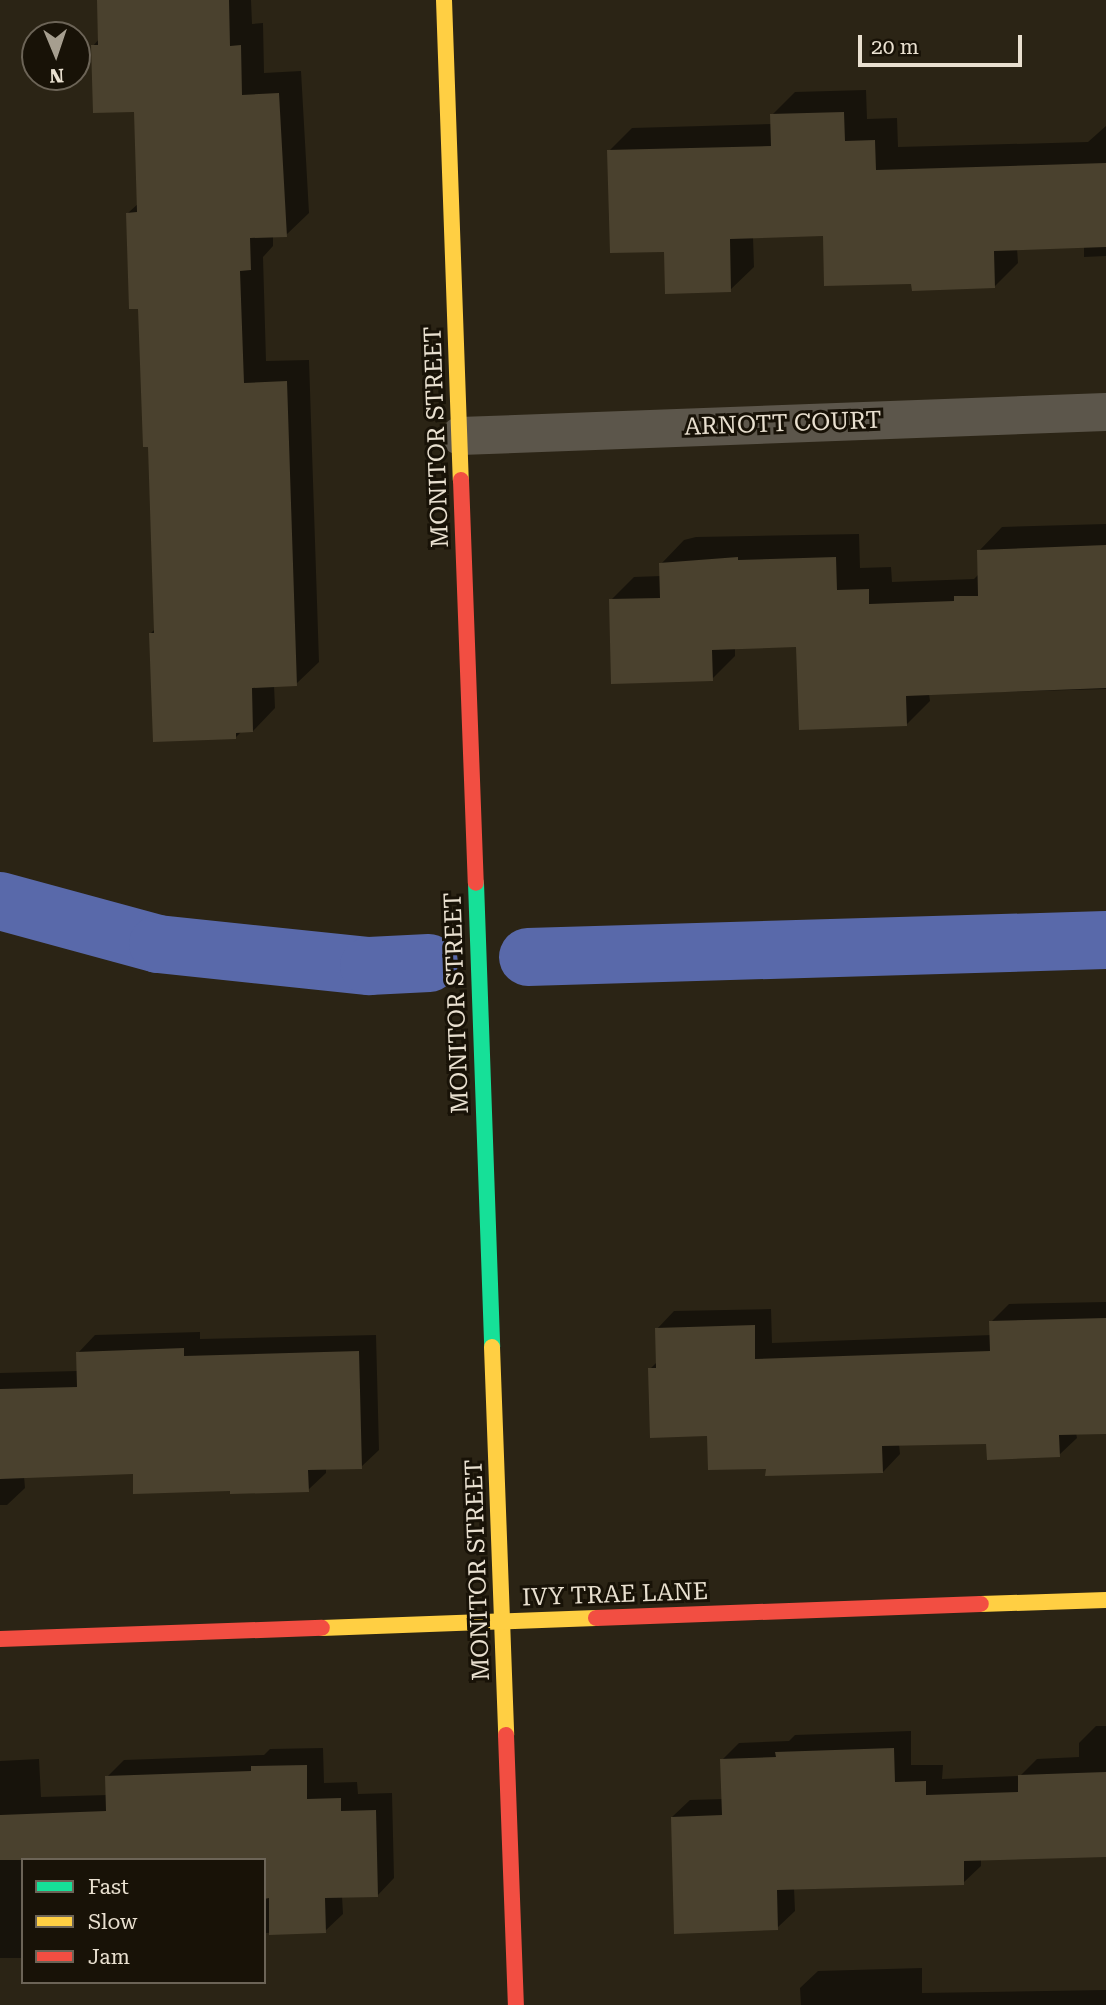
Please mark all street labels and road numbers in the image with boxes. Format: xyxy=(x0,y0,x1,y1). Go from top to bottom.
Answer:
street label: MONITOR STREET xyxy=(419,326,455,548)
street label: ARNOTT COURT xyxy=(684,406,882,442)
street label: MONITOR STREET xyxy=(439,892,475,1114)
street label: MONITOR STREET xyxy=(460,1459,496,1681)
street label: IVY TRAE LANE xyxy=(521,1577,709,1613)

